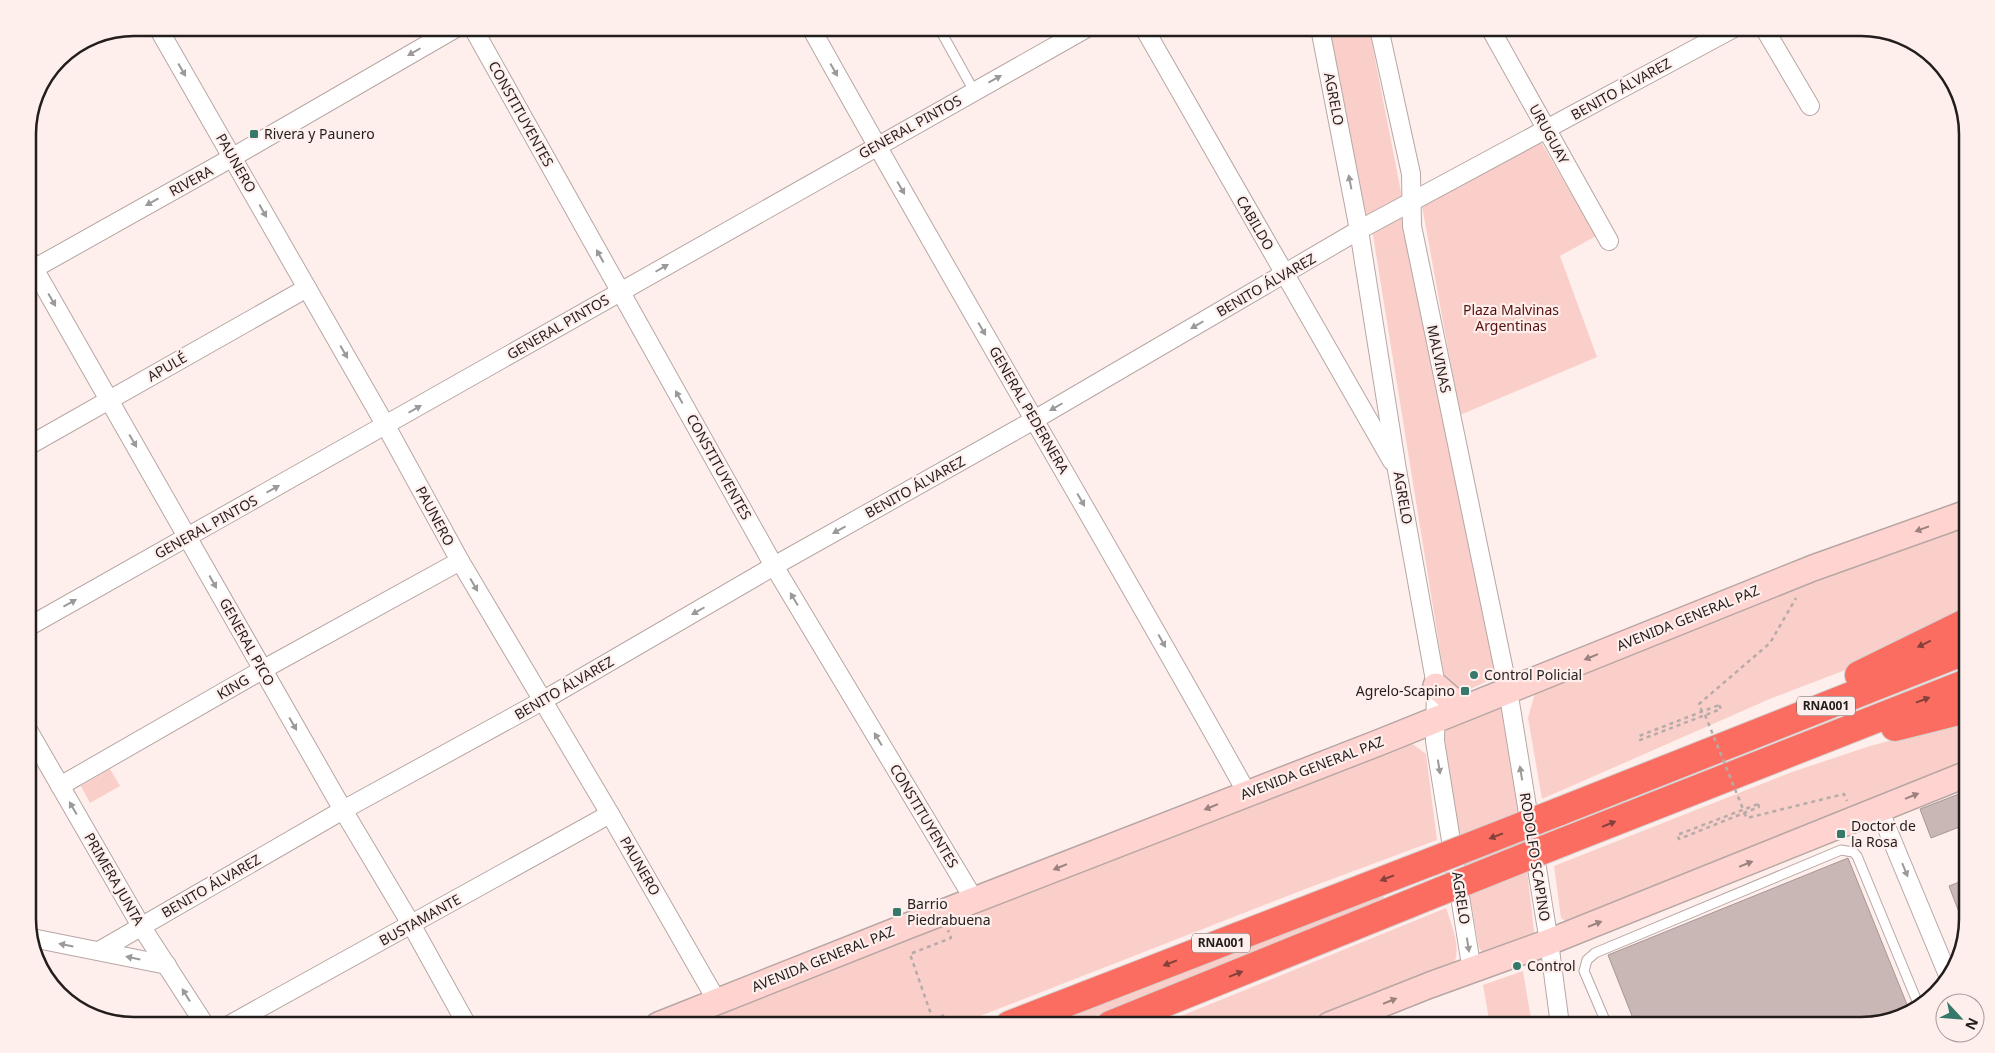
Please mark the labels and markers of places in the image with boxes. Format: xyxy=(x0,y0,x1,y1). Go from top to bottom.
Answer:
place label: Rivera y Paunero xyxy=(264,124,375,143)
marker: Rivera y Paunero xyxy=(248,128,260,140)
place label: Control Policial xyxy=(1484,665,1582,684)
marker: Control Policial xyxy=(1468,669,1480,681)
place label: Agrelo-Scapino xyxy=(1356,681,1455,700)
marker: Agrelo-Scapino xyxy=(1459,685,1471,697)
place label: Doctor de la Rosa xyxy=(1851,816,1916,851)
marker: Doctor de la Rosa xyxy=(1835,828,1847,840)
place label: Barrio Piedrabuena xyxy=(907,894,991,929)
marker: Barrio Piedrabuena xyxy=(891,906,903,918)
place label: Control xyxy=(1527,956,1576,975)
marker: Control xyxy=(1511,960,1523,972)

